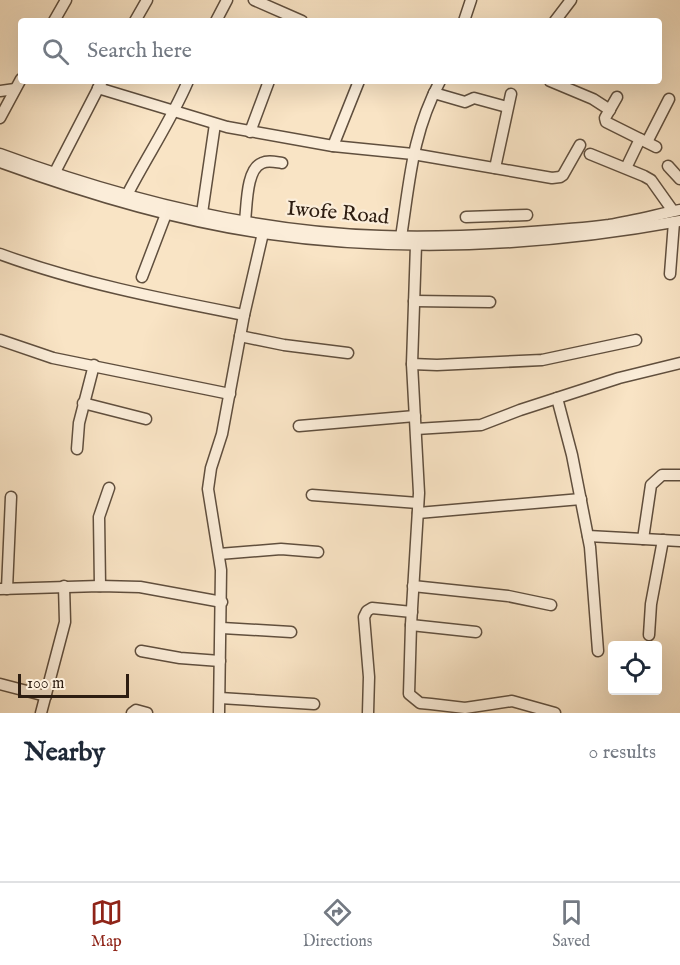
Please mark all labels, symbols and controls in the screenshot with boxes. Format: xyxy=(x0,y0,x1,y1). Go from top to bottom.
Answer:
search box xyxy=(18,18,662,84)
icon: search xyxy=(39,35,72,68)
text: Search here xyxy=(87,37,192,65)
street label: Iwofe Road xyxy=(286,196,391,231)
map controls xyxy=(608,641,662,695)
button: locate xyxy=(608,641,662,695)
scale bar xyxy=(18,671,129,698)
text: 100 m xyxy=(27,674,64,694)
text: Nearby xyxy=(24,736,105,769)
text: 0 results xyxy=(589,740,656,765)
tab: Map xyxy=(90,896,123,952)
tab: Directions xyxy=(303,896,372,952)
tab: Saved xyxy=(552,896,590,952)

